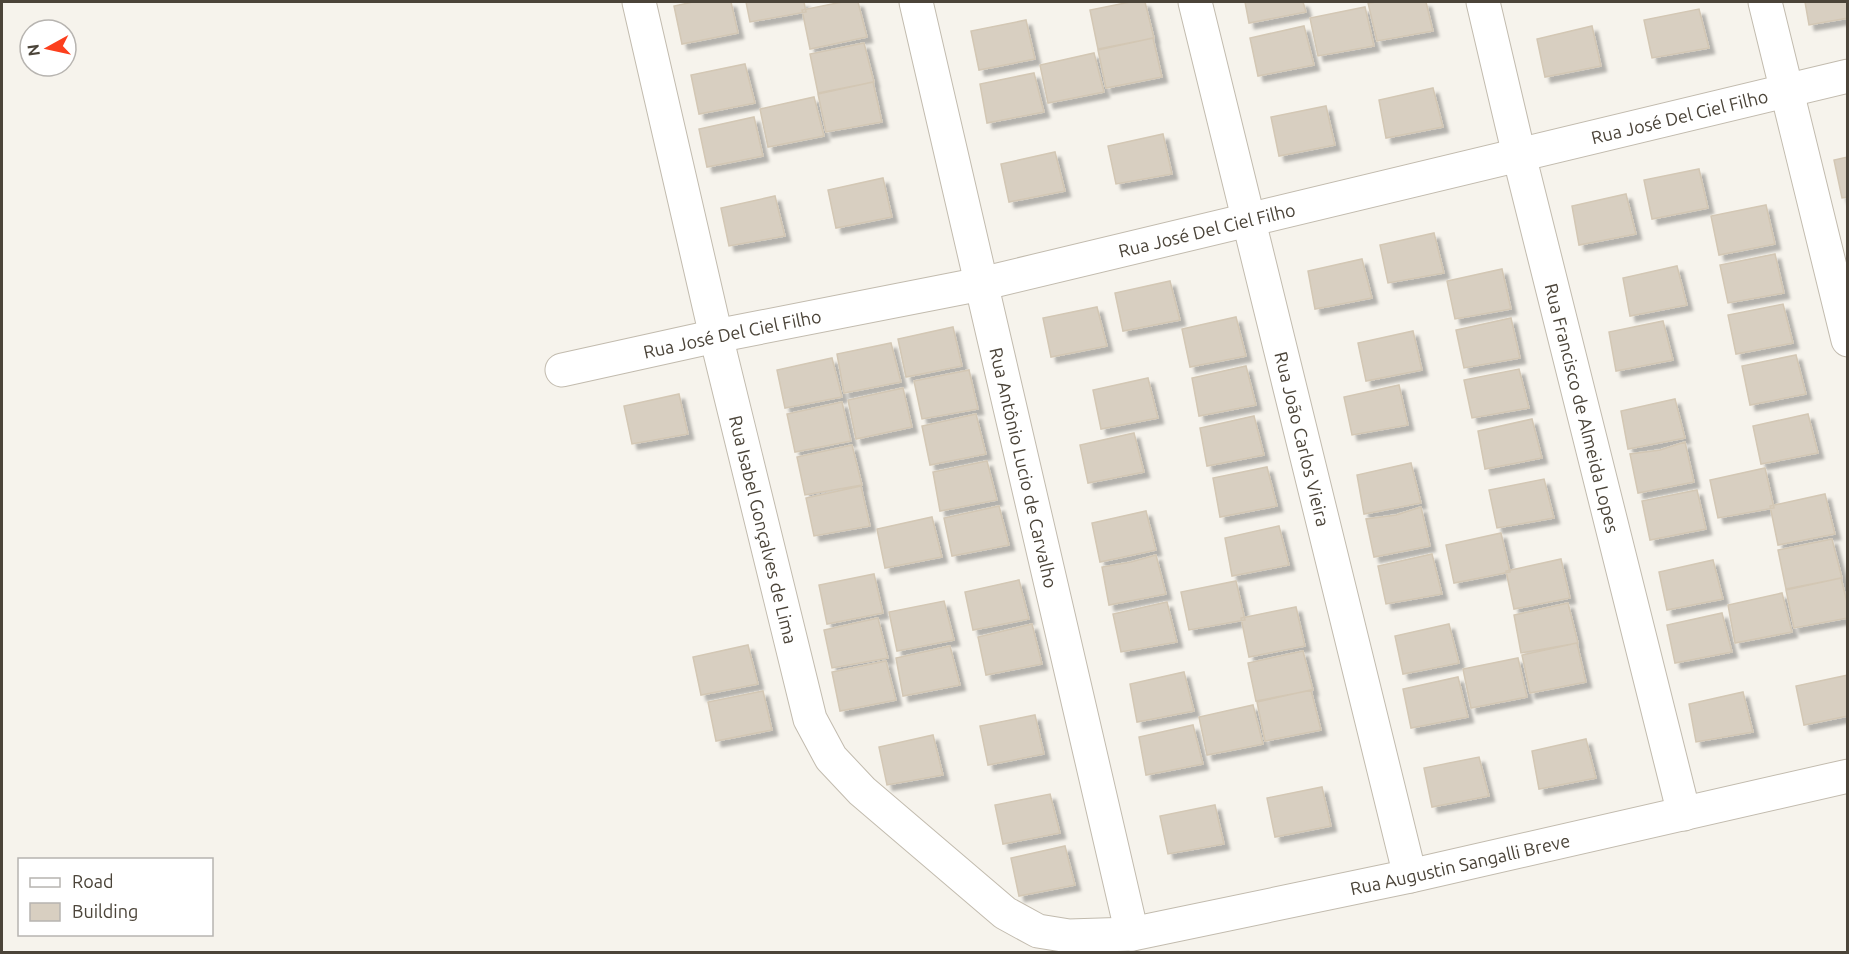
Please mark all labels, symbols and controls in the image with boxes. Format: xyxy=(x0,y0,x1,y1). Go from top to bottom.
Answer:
north arrow xyxy=(18,18,78,78)
text: N xyxy=(23,43,43,57)
street label: Rua José Del Ciel Filho xyxy=(1589,86,1770,147)
street label: Rua José Del Ciel Filho xyxy=(1116,199,1297,261)
street label: Rua Francisco de Almeida Lopes xyxy=(1541,281,1623,535)
street label: Rua José Del Ciel Filho xyxy=(641,306,823,362)
street label: Rua Antônio Lucio de Carvalho xyxy=(986,345,1061,590)
street label: Rua João Carlos Vieira xyxy=(1271,350,1334,528)
street label: Rua Isabel Gonçalves de Lima xyxy=(726,413,801,646)
street label: Rua Augustin Sangalli Breve xyxy=(1348,830,1572,898)
legend xyxy=(18,858,213,936)
text: Road xyxy=(72,871,114,891)
text: Building xyxy=(72,901,138,921)

